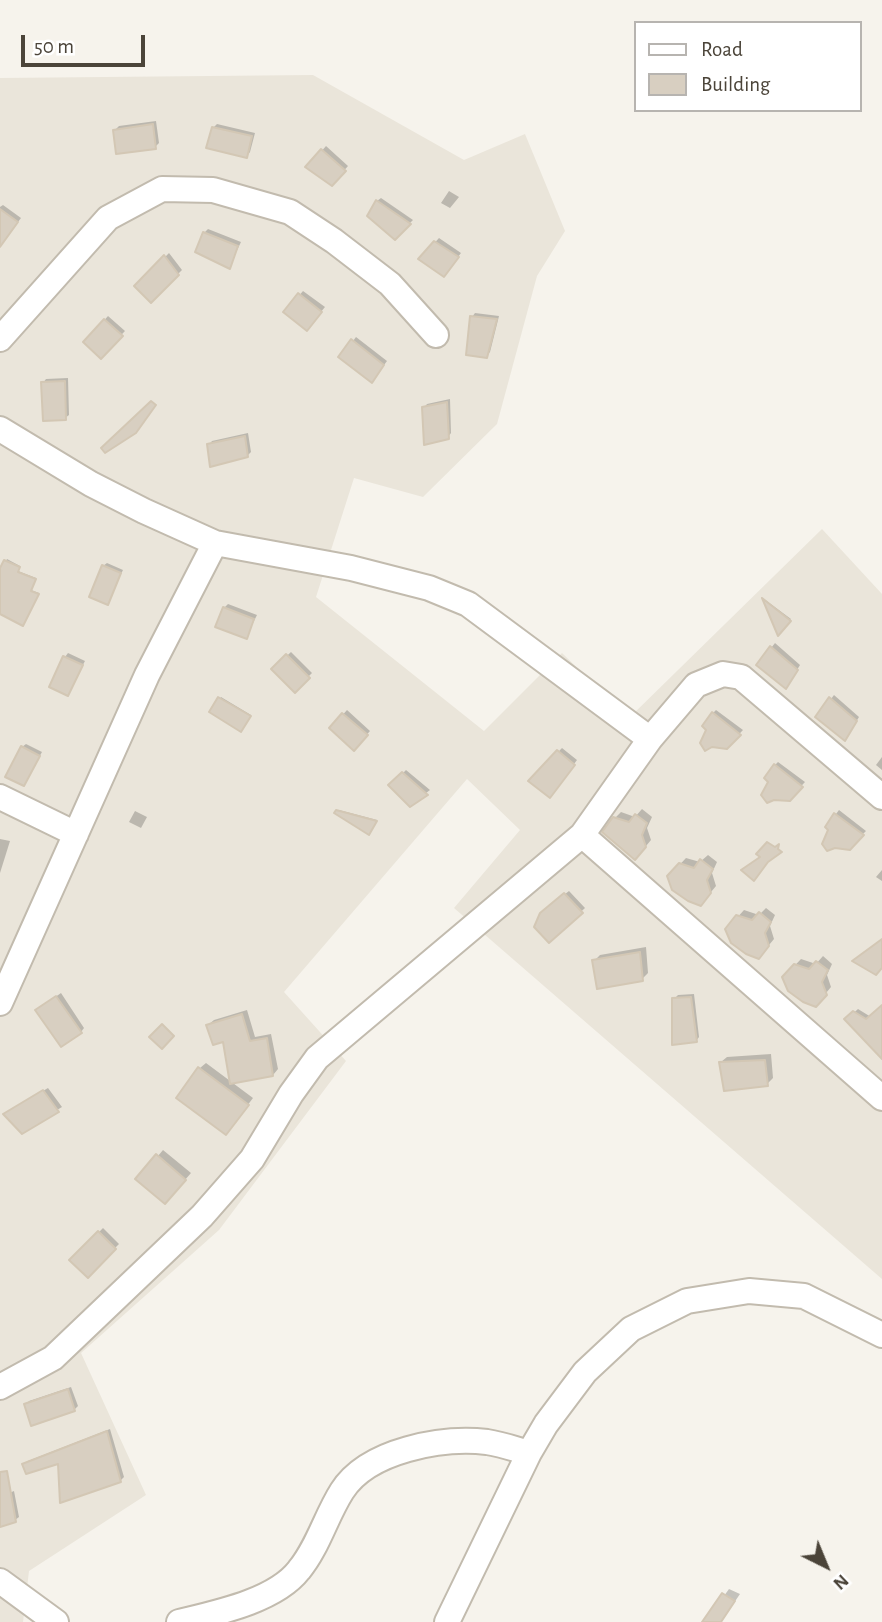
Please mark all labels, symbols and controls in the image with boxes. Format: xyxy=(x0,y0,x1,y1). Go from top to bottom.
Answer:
scale bar xyxy=(24,21,149,65)
legend xyxy=(634,21,861,112)
text: 50 m xyxy=(34,36,74,57)
text: Road xyxy=(701,39,743,60)
text: Building xyxy=(701,74,770,95)
north arrow xyxy=(791,1531,861,1601)
text: N xyxy=(829,1570,852,1593)

